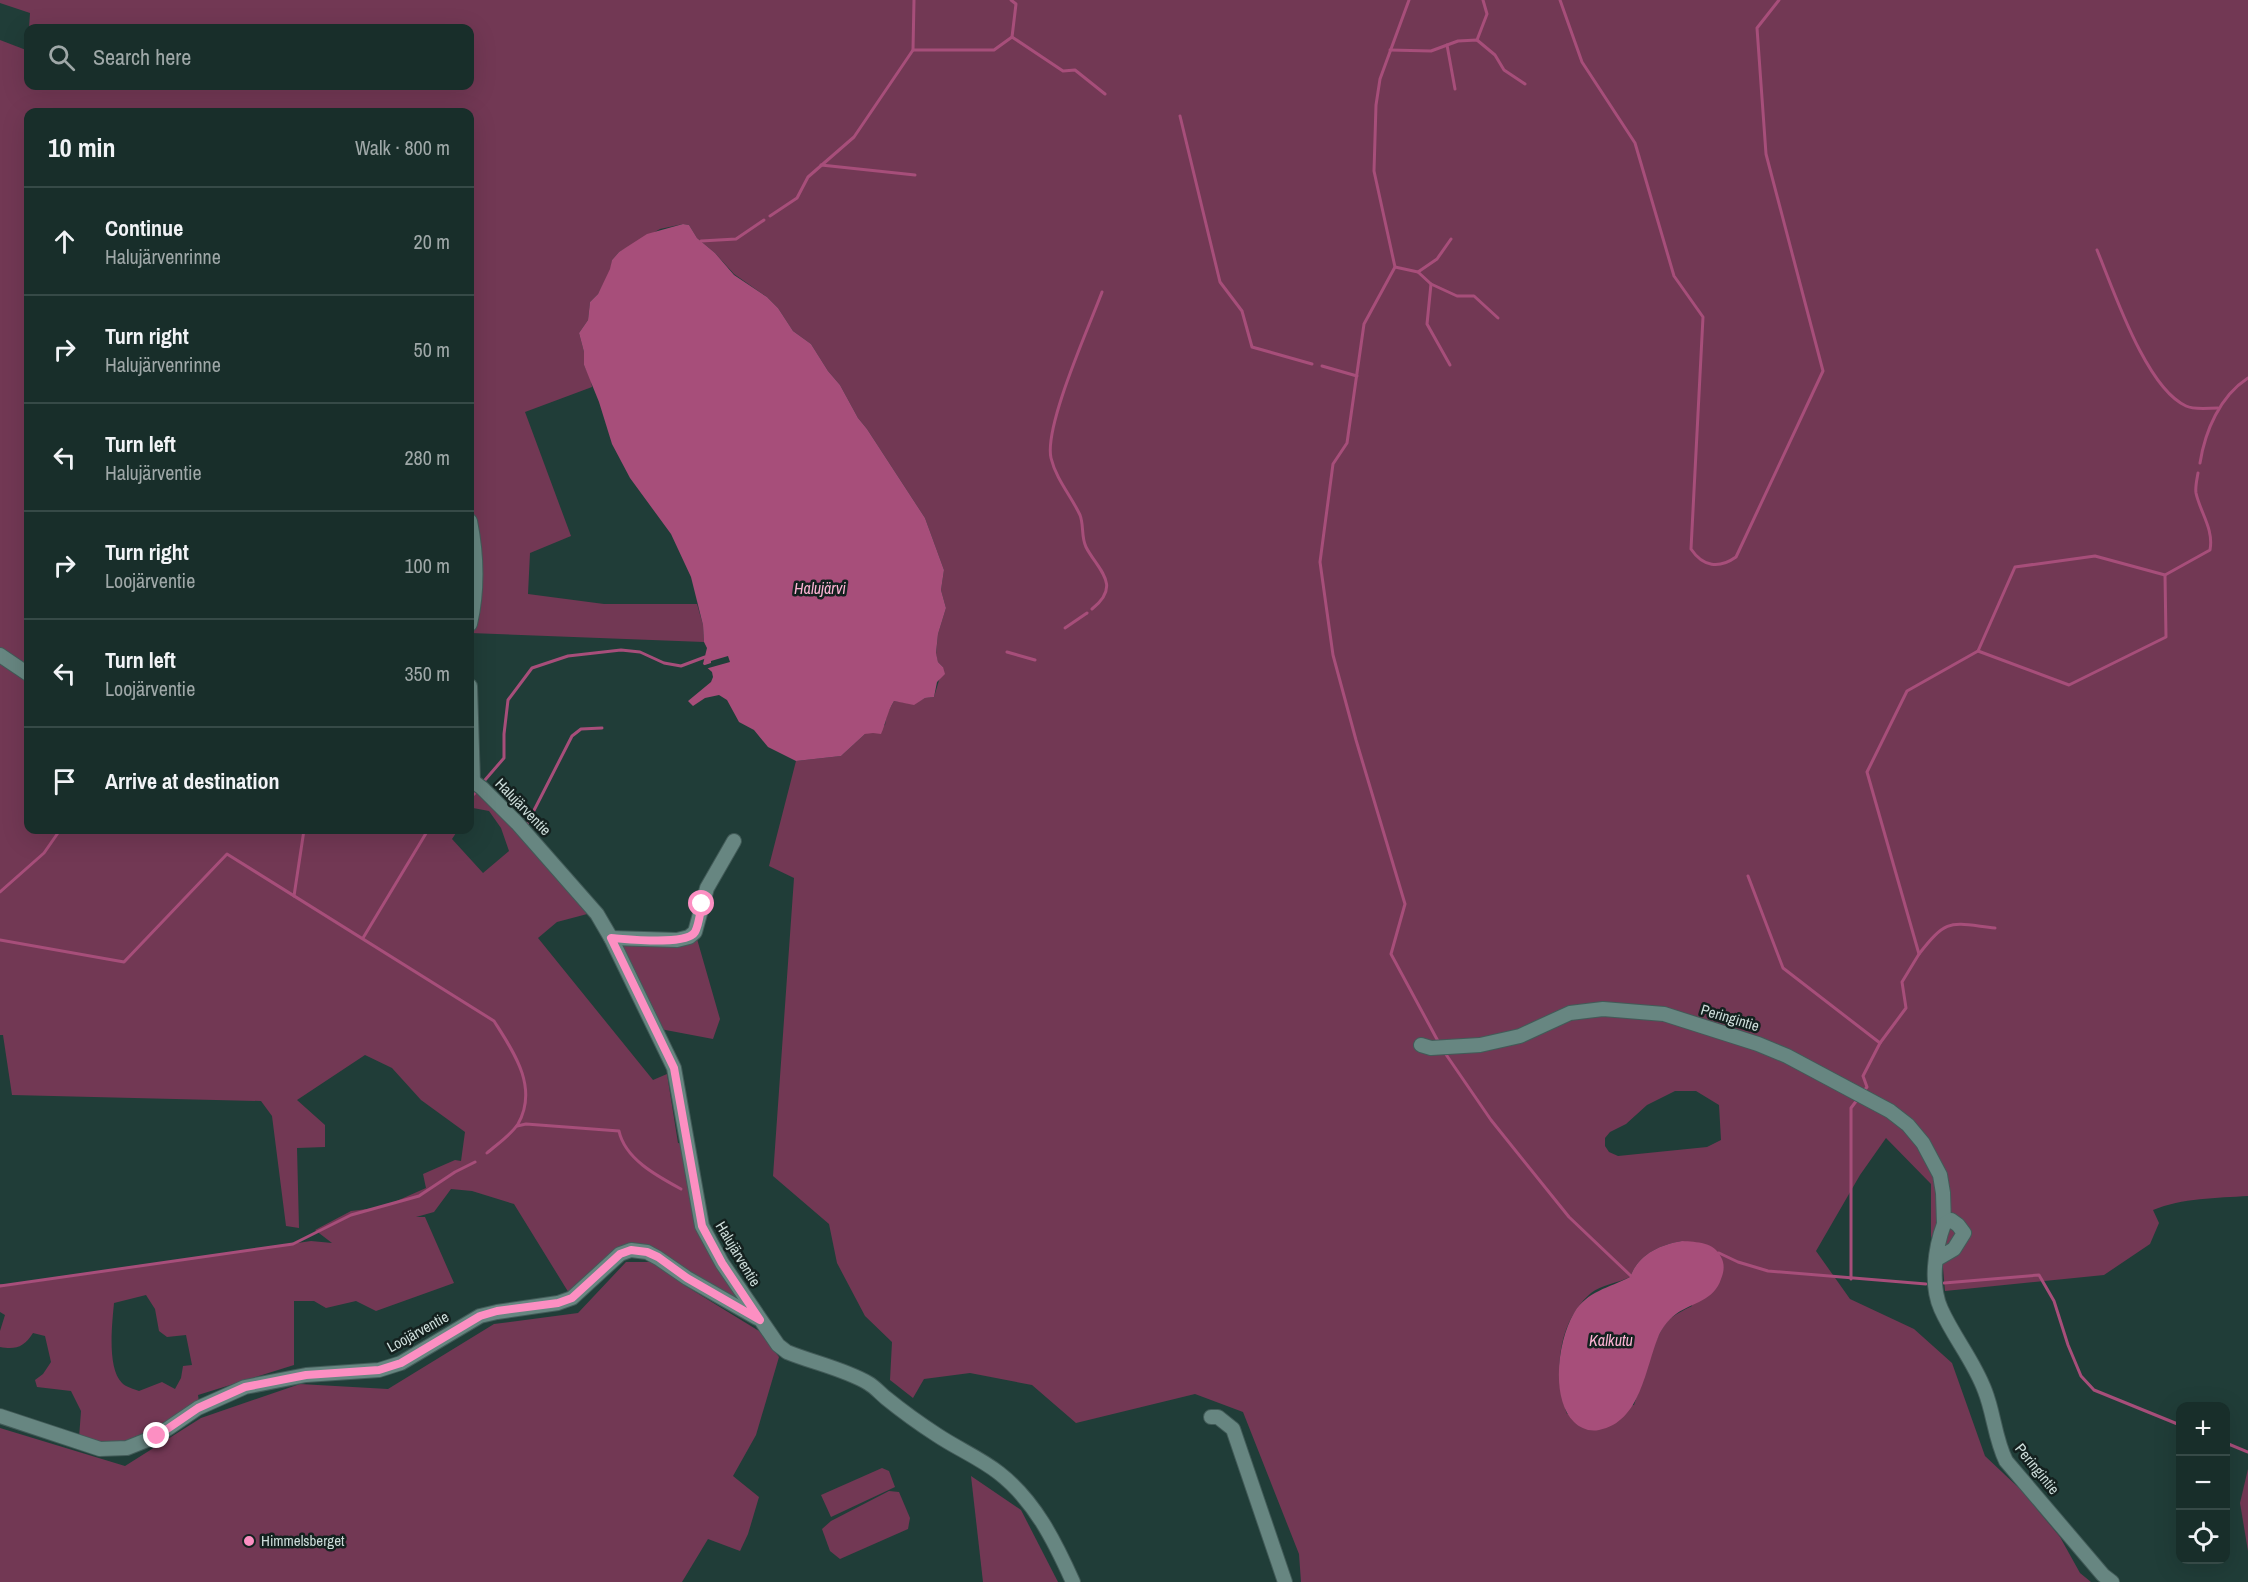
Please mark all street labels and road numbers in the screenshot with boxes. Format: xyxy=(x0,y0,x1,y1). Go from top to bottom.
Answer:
street label: Halujärventie xyxy=(491,773,556,840)
street label: Peringintie xyxy=(1698,999,1762,1036)
street label: Halujärventie xyxy=(711,1217,766,1290)
street label: Loojärventie xyxy=(383,1306,453,1357)
street label: Peringintie xyxy=(2010,1439,2065,1499)

